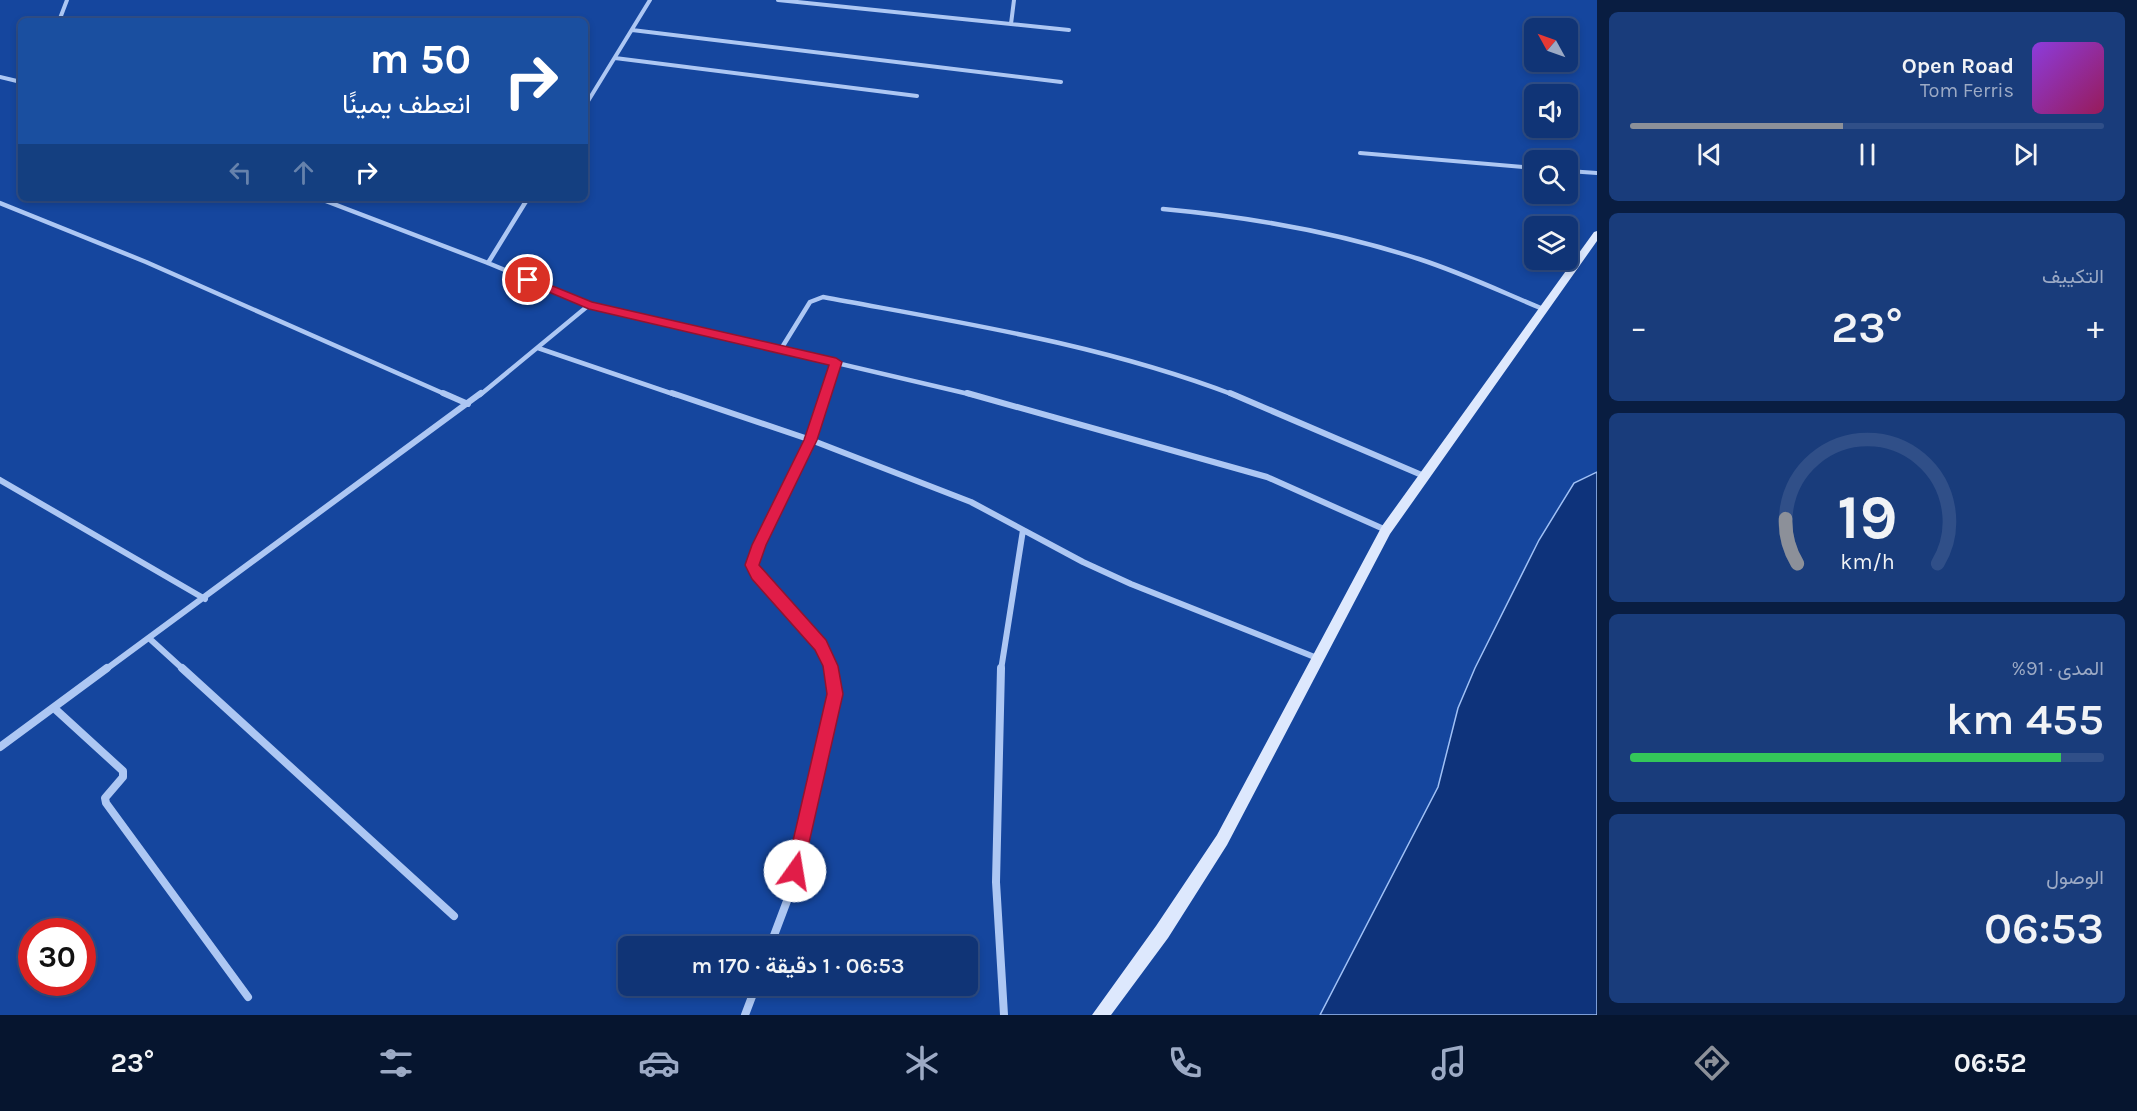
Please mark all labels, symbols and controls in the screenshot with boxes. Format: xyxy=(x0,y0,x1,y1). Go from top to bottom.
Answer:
north arrow xyxy=(1524,18,1578,72)
map controls xyxy=(1524,18,1578,270)
text: 50 m xyxy=(369,34,471,84)
icon: right xyxy=(492,42,570,120)
text: Open Road xyxy=(1902,53,2014,79)
text: Tom Ferris xyxy=(1920,79,2014,102)
button: sound xyxy=(1524,84,1578,138)
text: انعطف يمينًا xyxy=(342,88,471,120)
icon: previous xyxy=(1693,138,1726,171)
icon: pause xyxy=(1851,138,1884,171)
icon: next xyxy=(2009,138,2042,171)
button: search xyxy=(1524,150,1578,204)
icon: left xyxy=(224,156,257,189)
icon: ahead xyxy=(287,156,320,189)
icon: right xyxy=(350,156,383,189)
button: layers xyxy=(1524,216,1578,270)
pin xyxy=(502,254,553,305)
icon: arrive xyxy=(511,263,544,296)
text: التكييف xyxy=(2042,265,2104,288)
text: 23° xyxy=(1831,301,1903,353)
text: − xyxy=(1630,308,1647,346)
text: + xyxy=(2087,308,2104,346)
text: 19 xyxy=(1837,482,1897,555)
text: km/h xyxy=(1840,550,1894,575)
text: المدى · 91% xyxy=(2012,657,2104,680)
text: 455 km xyxy=(1946,693,2104,745)
position arrow xyxy=(763,839,827,903)
text: الوصول xyxy=(2046,866,2104,889)
text: 06:53 xyxy=(1984,902,2104,954)
speed limit sign: 30 xyxy=(18,918,96,996)
text: 06:53 · 1 دقيقة · 170 m xyxy=(692,953,904,979)
icon: filters xyxy=(375,1042,417,1084)
icon: car xyxy=(638,1042,680,1084)
icon: climate xyxy=(901,1042,943,1084)
icon: phone xyxy=(1164,1042,1206,1084)
icon: music xyxy=(1428,1042,1470,1084)
icon: directions xyxy=(1691,1042,1733,1084)
text: 23° xyxy=(111,1047,154,1079)
text: 06:52 xyxy=(1954,1047,2026,1079)

